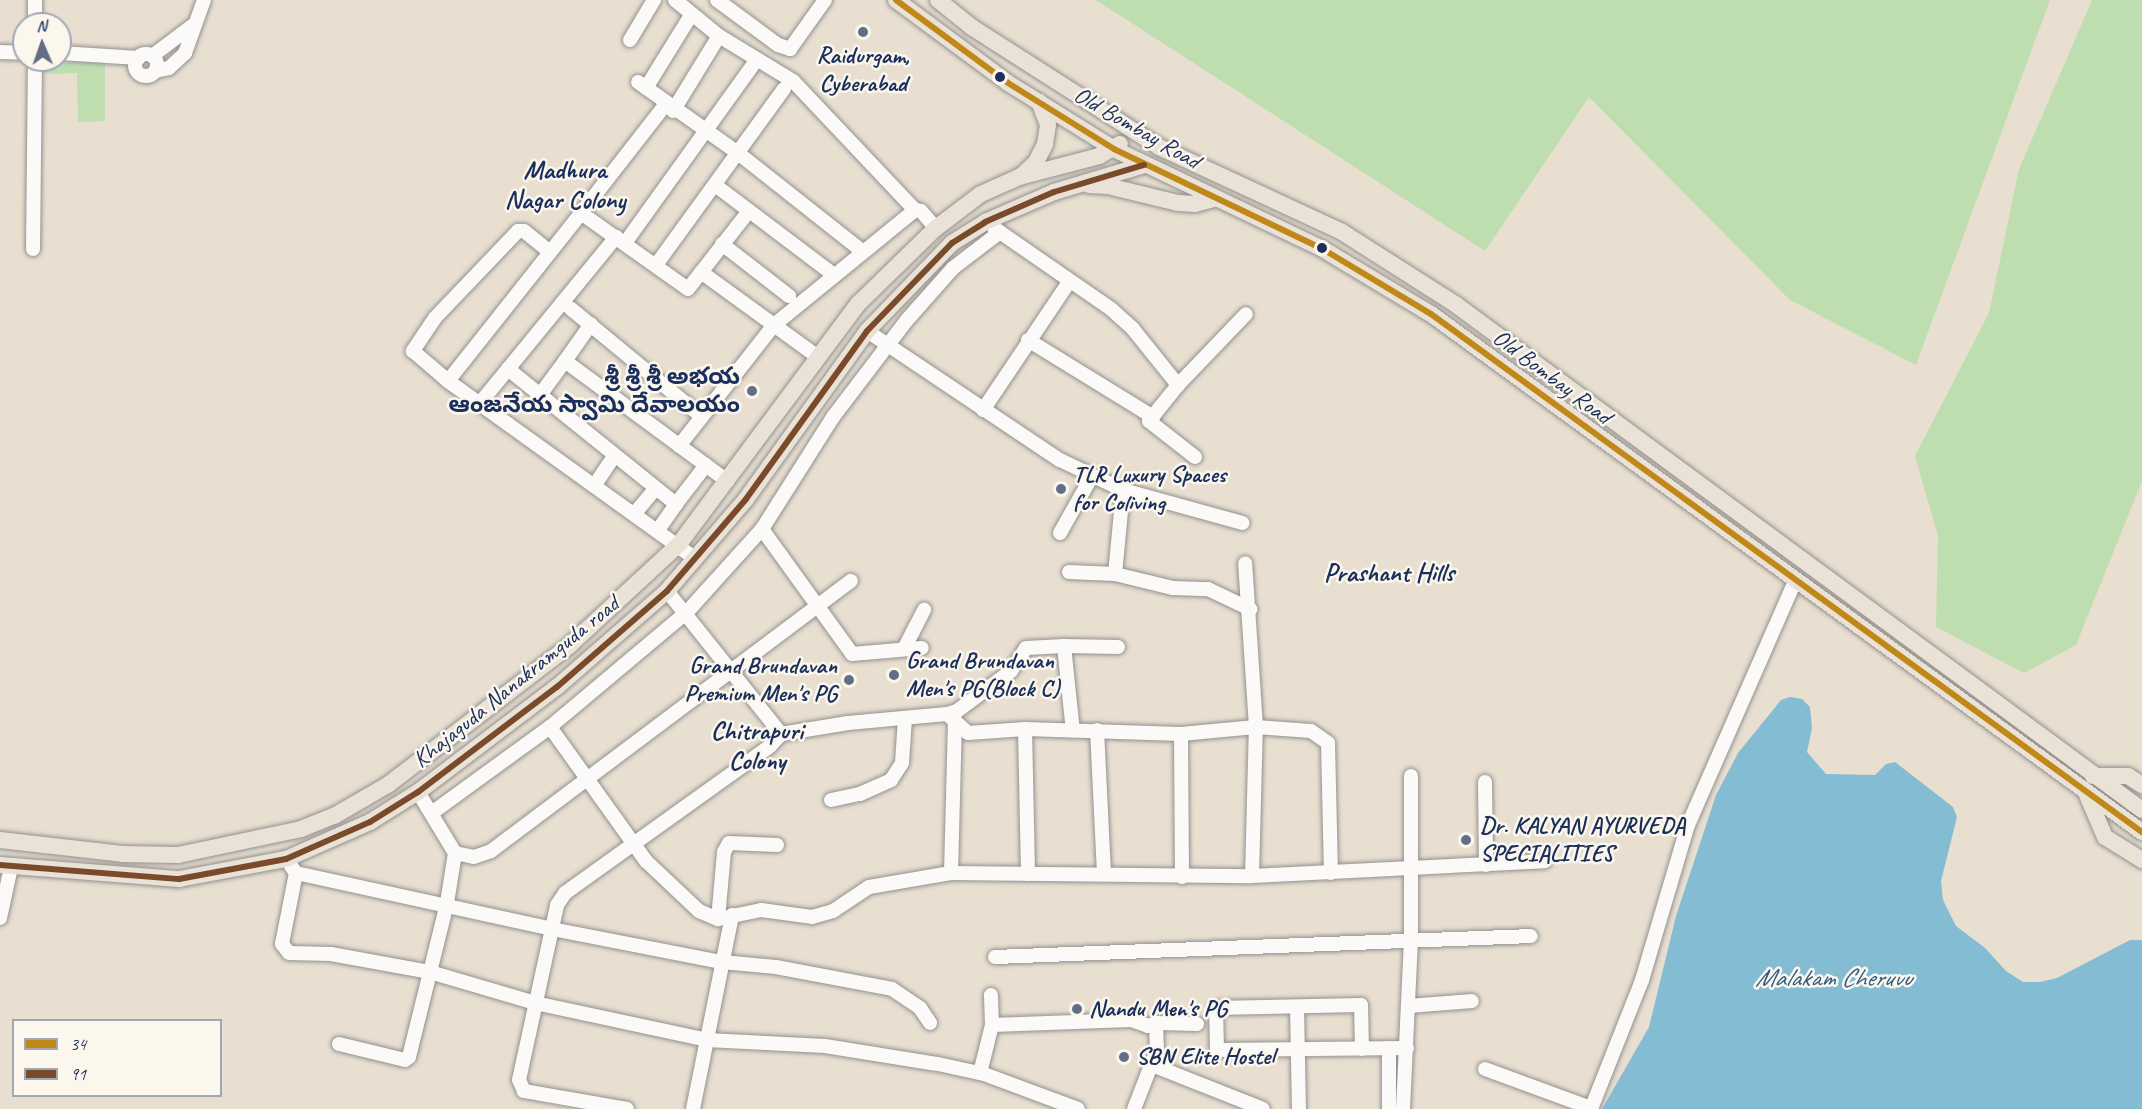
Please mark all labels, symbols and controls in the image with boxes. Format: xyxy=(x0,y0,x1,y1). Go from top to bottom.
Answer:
north arrow xyxy=(12,12,72,72)
text: N xyxy=(36,16,47,36)
marker: Raidurgam, Cyberabad xyxy=(856,25,870,39)
place label: Raidurgam, Cyberabad xyxy=(816,42,910,98)
unlabelled marker xyxy=(994,71,1006,83)
street label: Old Bombay Road xyxy=(1069,80,1205,176)
district label: Madhura Nagar Colony xyxy=(505,154,625,216)
unlabelled marker xyxy=(1316,242,1328,254)
street label: Old Bombay Road xyxy=(1487,323,1617,431)
place label: శ్రీ శ్రీ శ్రీ అభయ ఆంజనేయ స్వామి దేవాలయం xyxy=(449,363,740,419)
marker: శ్రీ శ్రీ శ్రీ అభయ ఆంజనేయ స్వామి దేవాలయం xyxy=(745,384,759,398)
place label: TLR Luxury Spaces for Coliving xyxy=(1073,461,1227,517)
marker: TLR Luxury Spaces for Coliving xyxy=(1054,482,1068,496)
district label: Prashant Hills xyxy=(1324,557,1454,589)
street label: Khajaguda Nanakramguda road xyxy=(408,590,624,774)
place label: Grand Brundavan Men's PG(Block C) xyxy=(906,647,1059,703)
place label: Grand Brundavan Premium Men's PG xyxy=(684,652,837,708)
marker: Grand Brundavan Men's PG(Block C) xyxy=(887,668,901,682)
marker: Grand Brundavan Premium Men's PG xyxy=(842,673,856,687)
district label: Chitrapuri Colony xyxy=(711,715,803,776)
place label: Dr. KALYAN AYURVEDA SPECIALITIES xyxy=(1480,812,1686,868)
marker: Dr. KALYAN AYURVEDA SPECIALITIES xyxy=(1457,831,1475,849)
water label: Malakam Cheruvu xyxy=(1755,962,1911,994)
place label: Nandu Men's PG xyxy=(1089,995,1227,1023)
marker: Nandu Men's PG xyxy=(1070,1002,1084,1016)
legend xyxy=(12,1019,222,1097)
text: 34 xyxy=(70,1033,86,1055)
place label: SBN Elite Hostel xyxy=(1136,1043,1274,1071)
marker: SBN Elite Hostel xyxy=(1117,1050,1131,1064)
text: 91 xyxy=(70,1063,86,1085)

